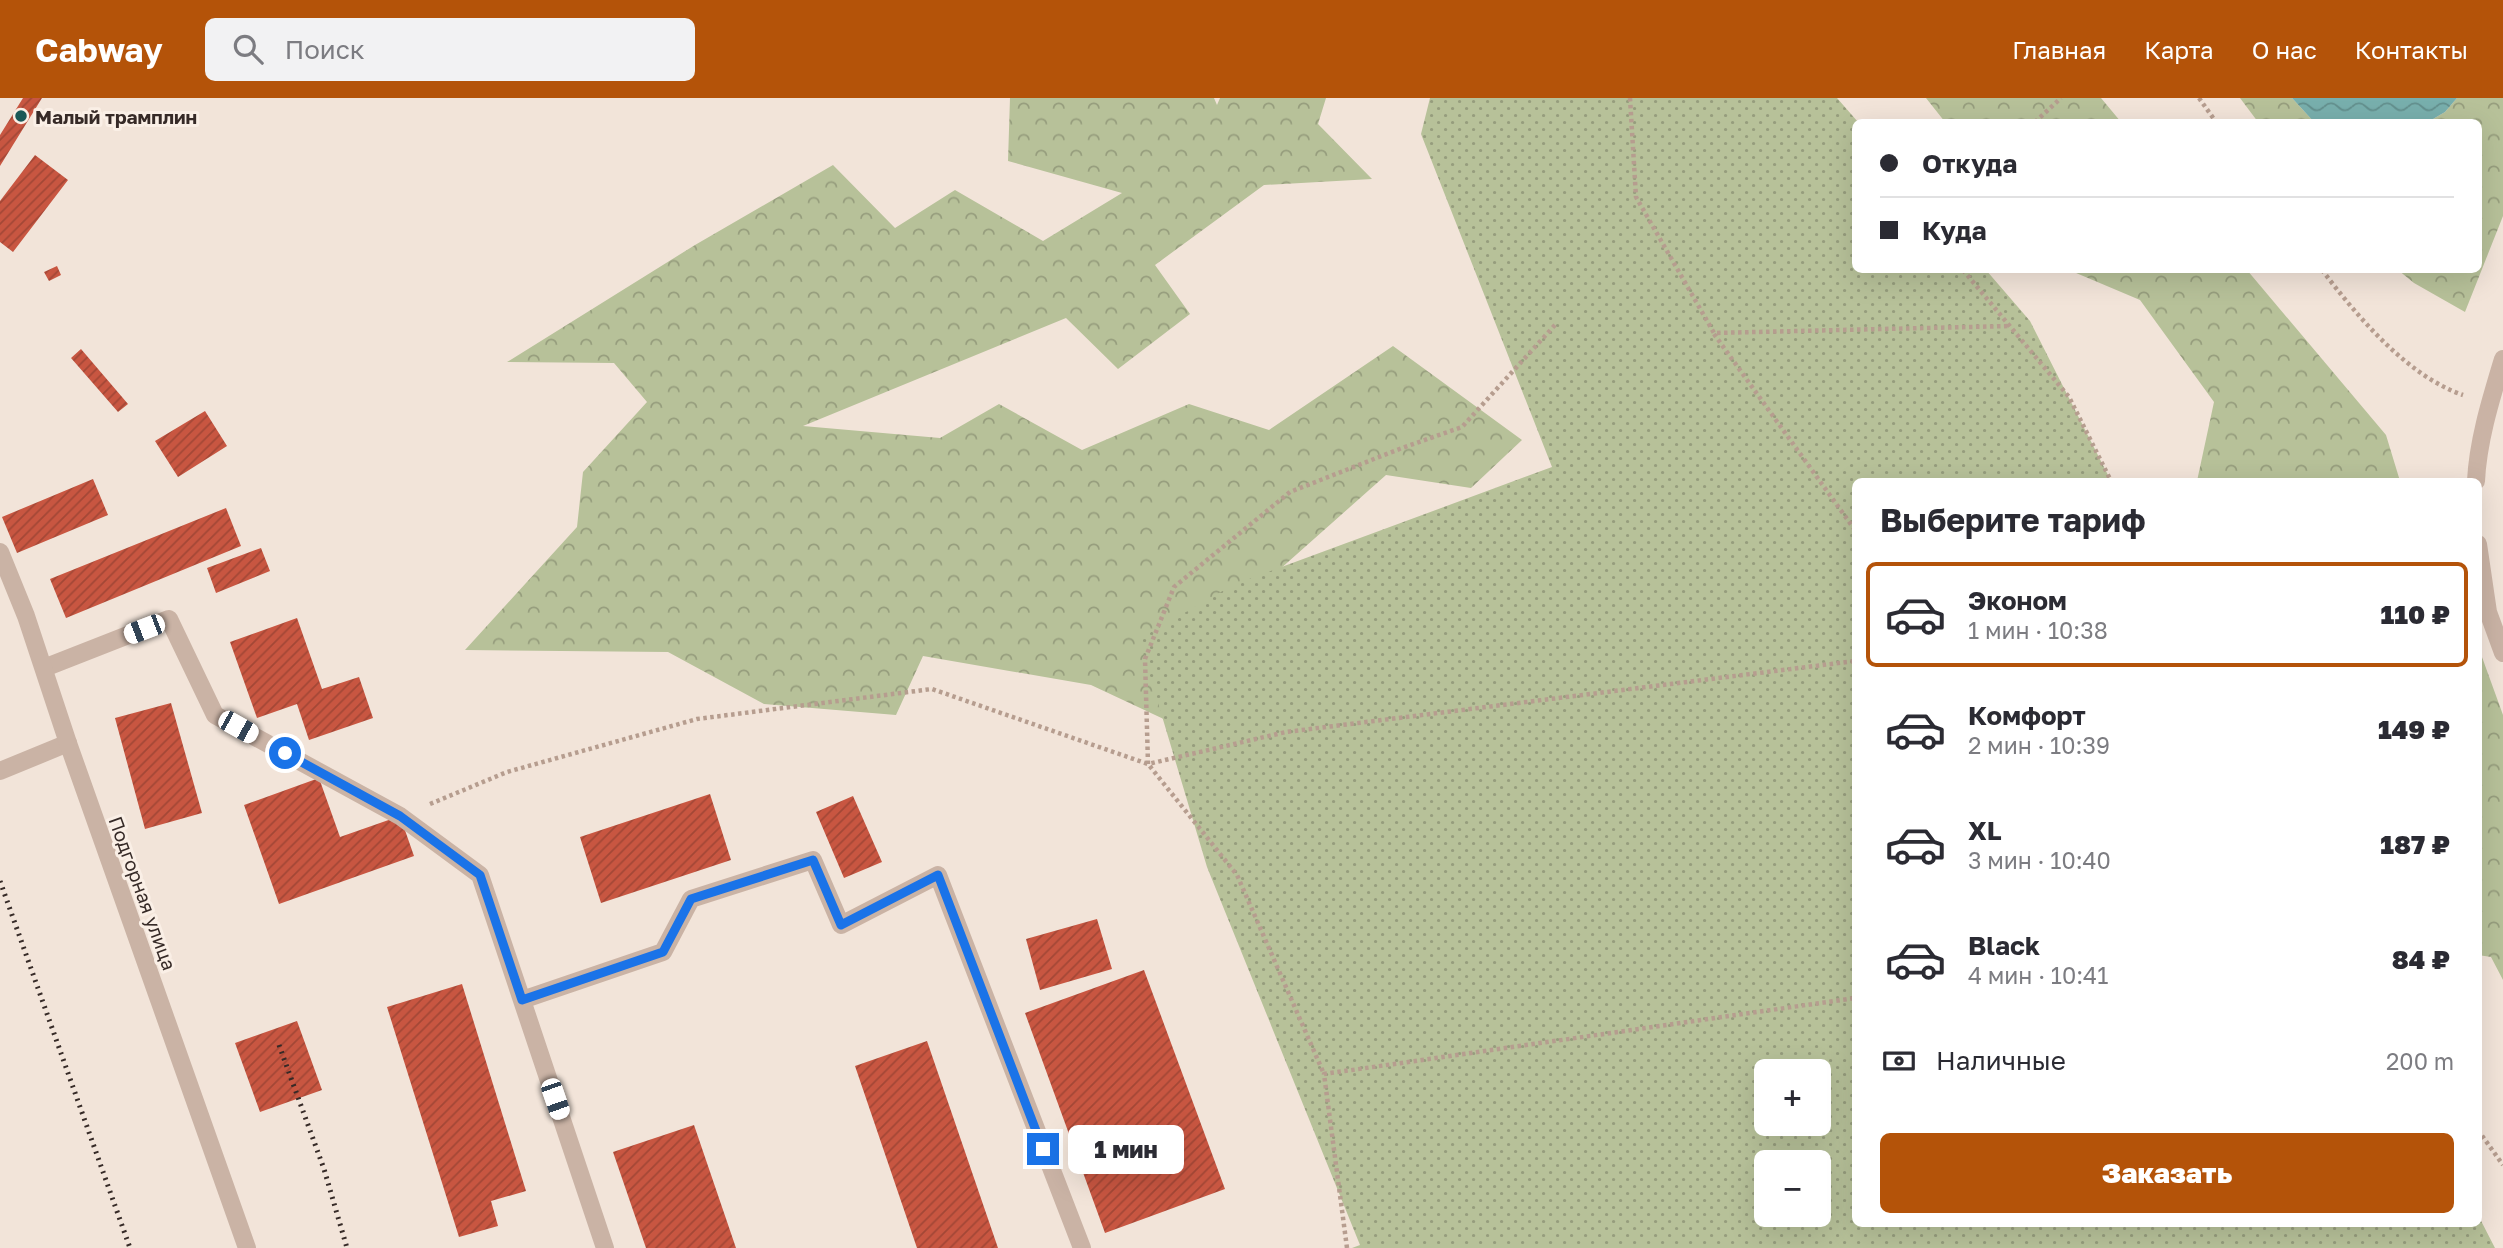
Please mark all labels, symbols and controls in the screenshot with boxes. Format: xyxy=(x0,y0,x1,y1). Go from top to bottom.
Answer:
search box xyxy=(205,18,695,81)
text: Cabway xyxy=(35,30,163,69)
icon: search xyxy=(229,30,267,68)
text: Поиск xyxy=(285,34,365,65)
text: Главная xyxy=(2012,35,2106,64)
text: Карта xyxy=(2144,35,2214,64)
text: О нас xyxy=(2252,35,2317,64)
text: Контакты xyxy=(2355,35,2468,64)
place label: Малый трамплин xyxy=(35,105,197,128)
marker: Малый трамплин xyxy=(13,108,29,124)
text: Откуда xyxy=(1922,148,2017,179)
text: Куда xyxy=(1922,215,1987,246)
text: Выберите тариф xyxy=(1880,501,2146,539)
icon: car xyxy=(1884,583,1947,646)
text: Эконом xyxy=(1968,585,2067,616)
text: 110 ₽ xyxy=(2381,599,2450,630)
car xyxy=(121,612,168,646)
text: 1 мин · 10:38 xyxy=(1968,616,2108,644)
icon: car xyxy=(1884,698,1947,761)
text: Комфорт xyxy=(1968,700,2086,731)
car xyxy=(215,708,262,746)
text: 149 ₽ xyxy=(2378,714,2450,745)
text: 2 мин · 10:39 xyxy=(1968,731,2110,759)
route start xyxy=(269,737,301,769)
street label: Подгорная улица xyxy=(104,813,182,973)
icon: car xyxy=(1884,813,1947,876)
text: XL xyxy=(1968,815,2002,846)
text: 187 ₽ xyxy=(2380,829,2450,860)
text: 3 мин · 10:40 xyxy=(1968,846,2111,874)
icon: car xyxy=(1884,928,1947,991)
text: Black xyxy=(1968,930,2040,961)
text: 84 ₽ xyxy=(2392,944,2450,975)
text: 4 мин · 10:41 xyxy=(1968,961,2108,989)
icon: cash xyxy=(1880,1042,1918,1080)
text: Наличные xyxy=(1936,1045,2066,1076)
text: 200 m xyxy=(2386,1047,2454,1075)
map controls xyxy=(1754,1059,1831,1227)
button: + xyxy=(1754,1059,1831,1136)
car xyxy=(539,1076,572,1122)
callout: 1 мин xyxy=(1068,1124,1183,1174)
route end xyxy=(1027,1133,1059,1165)
button: Заказать xyxy=(1880,1133,2454,1213)
text: 1 мин xyxy=(1094,1135,1158,1163)
button: − xyxy=(1754,1150,1831,1227)

